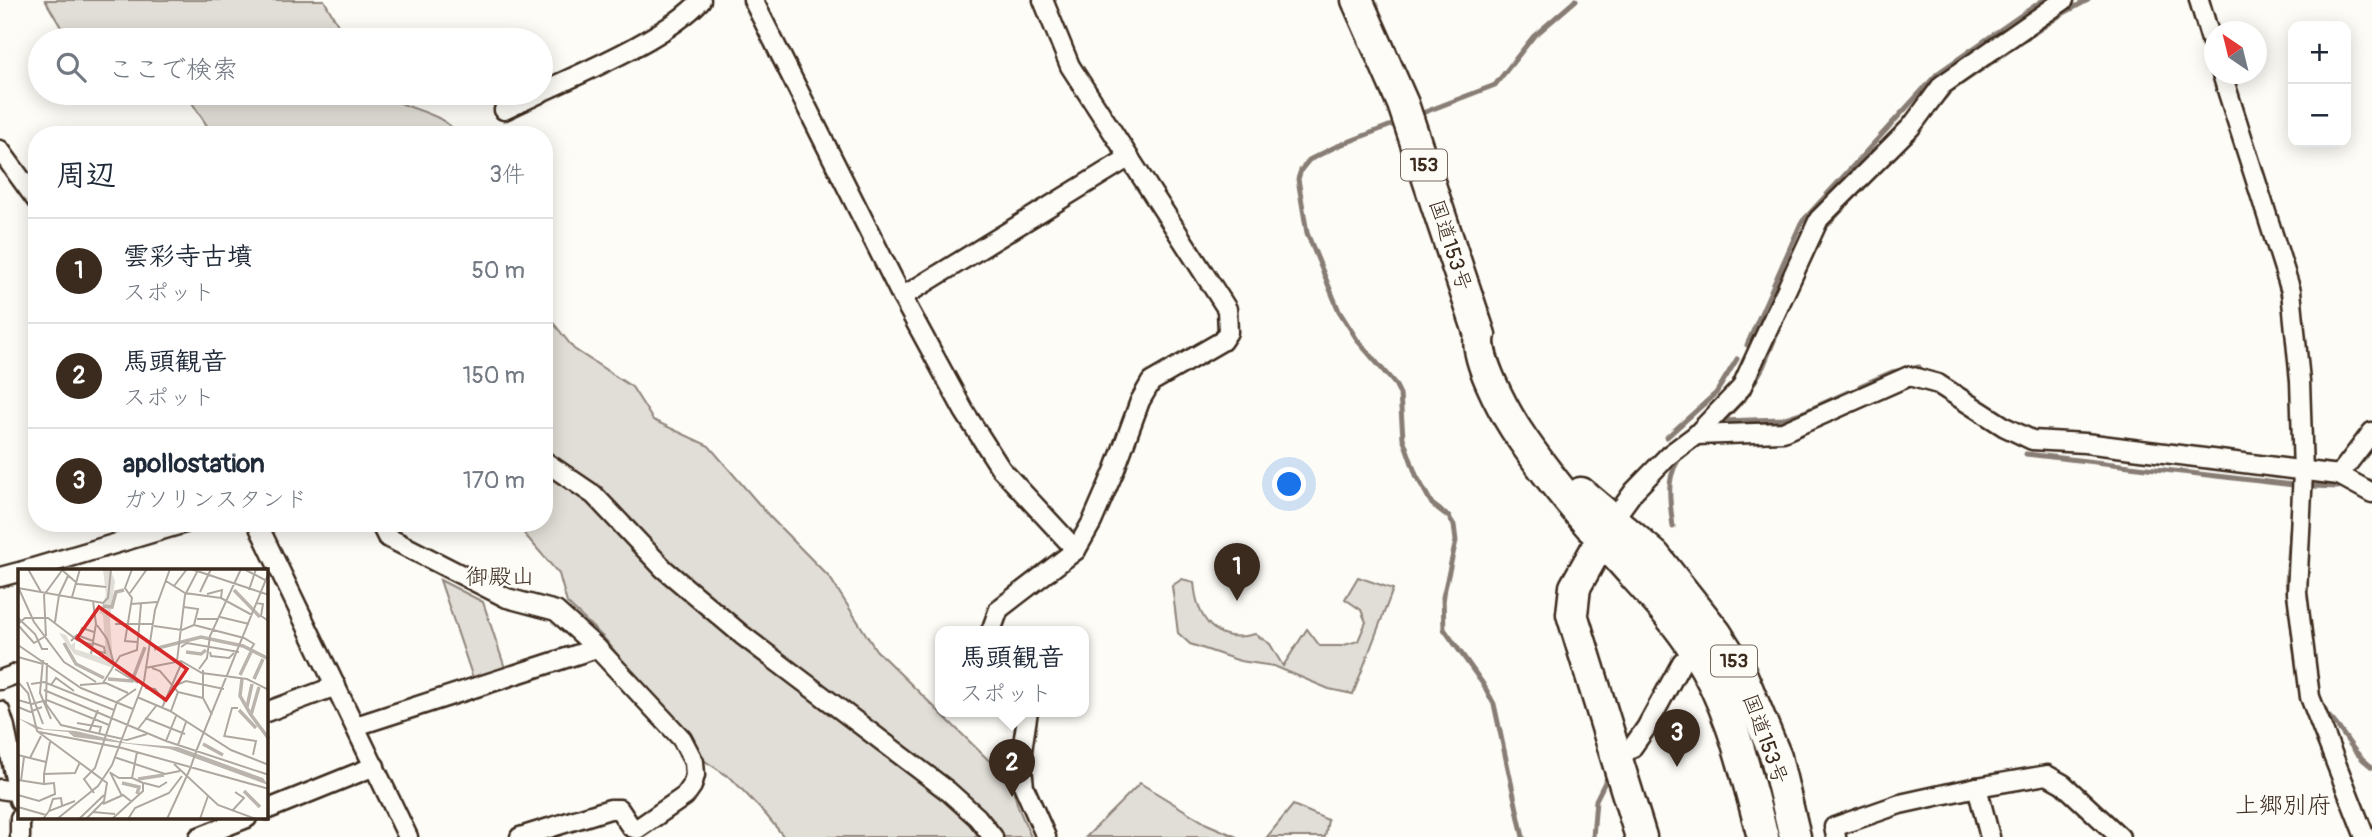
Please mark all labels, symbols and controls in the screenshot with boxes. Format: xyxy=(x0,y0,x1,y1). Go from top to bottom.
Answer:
north arrow xyxy=(2204,21,2267,84)
map controls xyxy=(2288,21,2351,147)
button: + xyxy=(2288,21,2351,84)
search box xyxy=(28,28,553,105)
icon: search xyxy=(52,48,90,86)
text: ここで検索 xyxy=(108,54,238,86)
button: − xyxy=(2288,84,2351,147)
road number: 153 xyxy=(1401,150,1447,181)
text: 周辺 xyxy=(56,157,116,194)
text: 3件 xyxy=(489,160,525,189)
street label: 国道153号 xyxy=(1423,196,1477,294)
text: 雲彩寺古墳 xyxy=(123,241,253,273)
text: 1 xyxy=(75,256,84,285)
text: 50 m xyxy=(471,256,525,285)
text: スポット xyxy=(123,278,215,307)
text: 馬頭観音 xyxy=(123,346,227,378)
text: 2 xyxy=(73,361,85,390)
text: 150 m xyxy=(462,361,525,390)
text: スポット xyxy=(123,383,215,412)
text: apollostation xyxy=(123,448,265,480)
text: 3 xyxy=(73,466,85,495)
text: 170 m xyxy=(463,466,525,495)
your location xyxy=(1272,467,1306,501)
text: ガソリンスタンド xyxy=(123,485,307,514)
pin: 1 xyxy=(1214,543,1260,601)
district label: 御殿山 xyxy=(466,562,535,591)
inset map xyxy=(18,569,268,820)
popup xyxy=(935,626,1089,717)
text: 馬頭観音 xyxy=(960,642,1064,674)
road number: 153 xyxy=(1711,646,1757,676)
text: スポット xyxy=(960,679,1052,708)
street label: 国道153号 xyxy=(1736,690,1794,788)
pin: 3 xyxy=(1654,709,1700,767)
pin: 2 xyxy=(989,739,1035,797)
district label: 上郷別府 xyxy=(2235,791,2331,820)

